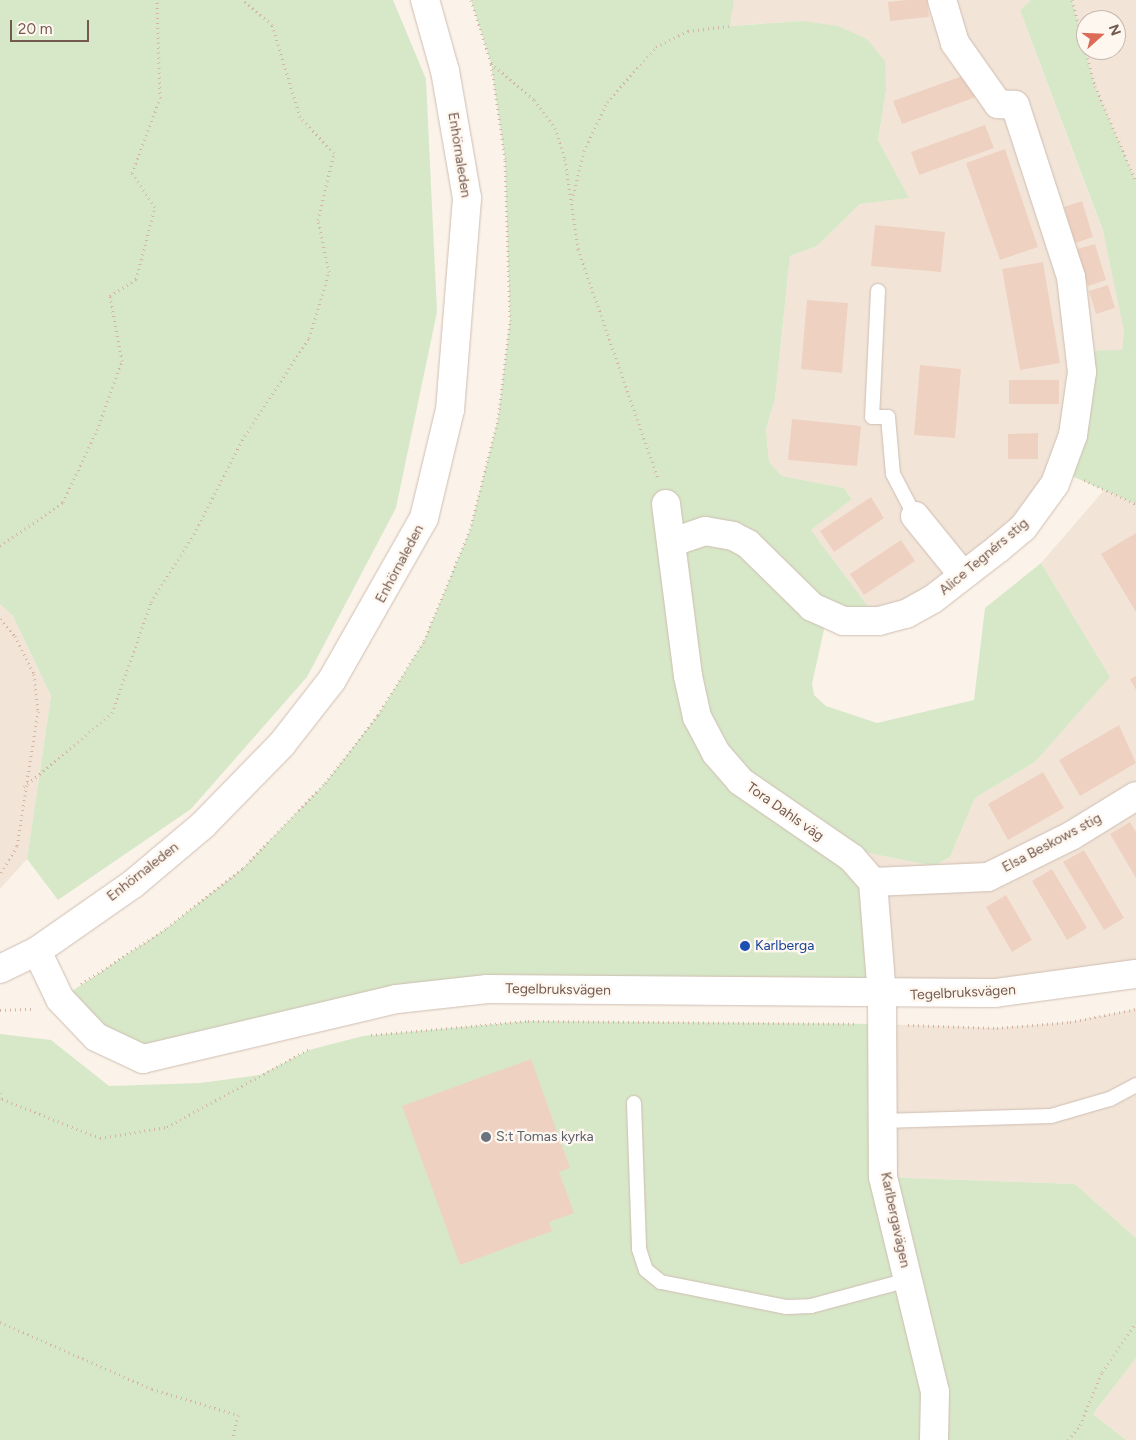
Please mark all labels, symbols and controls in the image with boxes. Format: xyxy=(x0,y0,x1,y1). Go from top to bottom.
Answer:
scale bar xyxy=(12,10,91,42)
north arrow xyxy=(1076,10,1126,60)
text: 20 m xyxy=(18,20,52,38)
text: N xyxy=(1105,22,1124,38)
street label: Enhörnaleden xyxy=(444,111,474,199)
street label: Alice Tegnérs stig xyxy=(936,515,1032,599)
street label: Enhörnaleden xyxy=(372,522,428,606)
street label: Tora Dahls väg xyxy=(743,779,827,845)
street label: Elsa Beskows stig xyxy=(999,810,1105,876)
street label: Enhörnaleden xyxy=(104,839,182,905)
place label: Karlberga xyxy=(755,938,814,954)
marker: Karlberga xyxy=(739,940,751,952)
street label: Tegelbruksvägen xyxy=(505,981,611,999)
street label: Tegelbruksvägen xyxy=(910,982,1016,1004)
place label: S:t Tomas kyrka xyxy=(496,1129,594,1145)
marker: S:t Tomas kyrka xyxy=(480,1131,492,1143)
street label: Karlbergavägen xyxy=(877,1171,913,1269)

